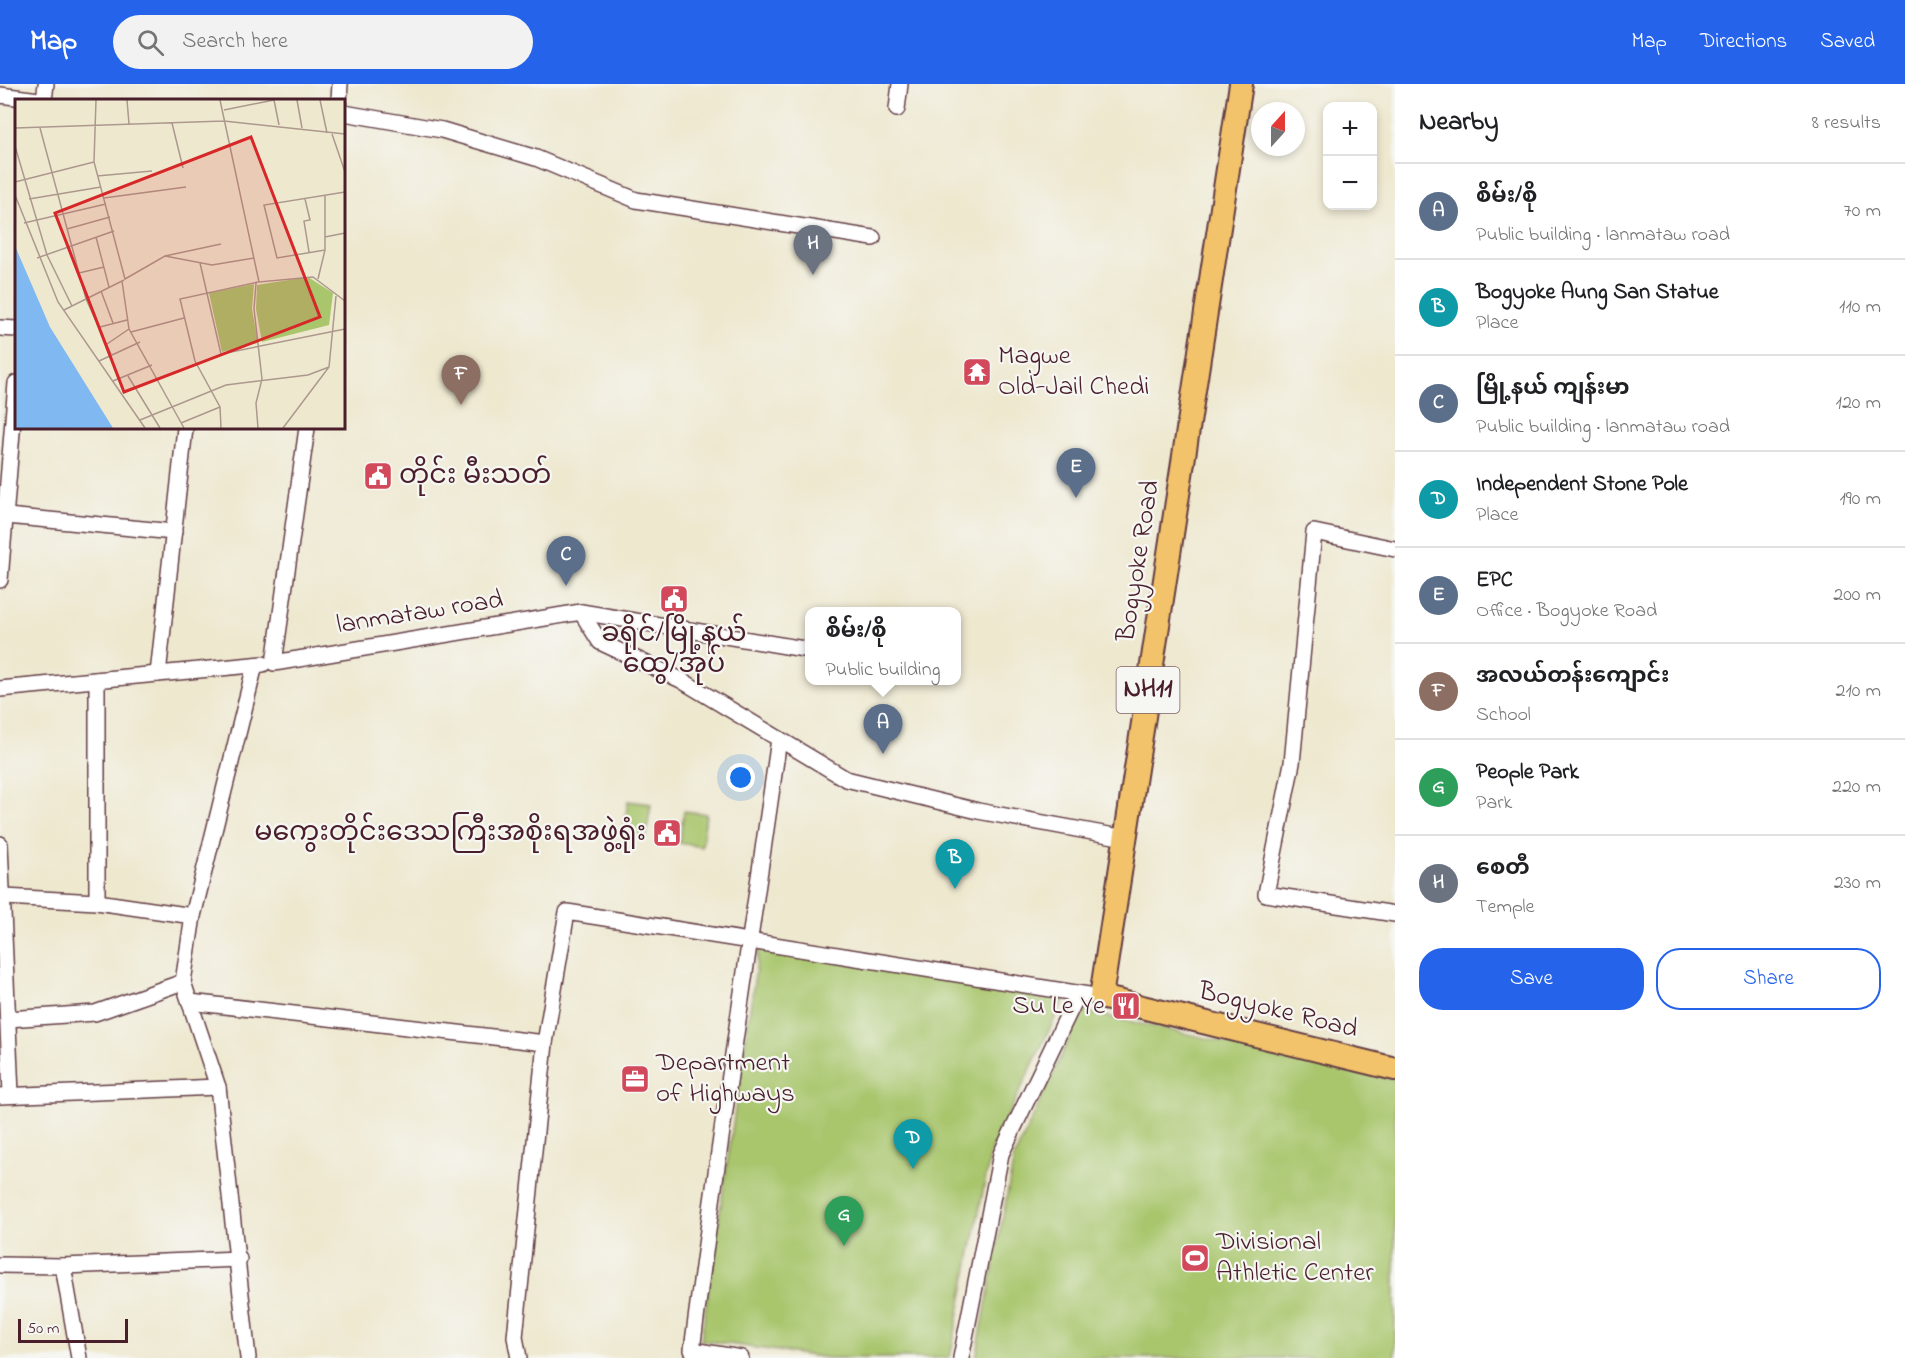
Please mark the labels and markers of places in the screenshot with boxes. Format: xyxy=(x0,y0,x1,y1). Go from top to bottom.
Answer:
pin: H xyxy=(794,226,832,275)
place label: Magwe Old-Jail Chedi xyxy=(998,337,1149,407)
pin: F xyxy=(442,356,480,405)
temple icon: Magwe Old-Jail Chedi xyxy=(961,356,993,388)
pin: E xyxy=(1056,448,1096,498)
place label: တိုင်း မီးသတ် xyxy=(399,455,551,496)
public building icon: တိုင်း မီးသတ် xyxy=(362,460,394,492)
pin: C xyxy=(546,536,586,586)
public building icon: ခရိုင်/မြို့နယ် ထွေ/အုပ် xyxy=(658,583,690,615)
place label: ခရိုင်/မြို့နယ် ထွေ/အုပ် xyxy=(601,613,747,685)
pin: A xyxy=(864,704,902,754)
place label: မကွေးတိုင်းဒေသကြီးအစိုးရအဖွဲ့ရုံး xyxy=(254,812,646,853)
public building icon: မကွေးတိုင်းဒေသကြီးအစိုးရအဖွဲ့ရုံး xyxy=(651,817,683,849)
pin: B xyxy=(936,840,974,889)
place label: Su Le Ye xyxy=(1012,987,1106,1026)
restaurant icon: Su Le Ye xyxy=(1110,990,1142,1022)
place label: Department of Highways xyxy=(655,1044,795,1114)
office icon: Department of Highways xyxy=(619,1063,651,1095)
pin: D xyxy=(894,1120,932,1169)
pin: G xyxy=(824,1196,864,1246)
place label: Divisional Athletic Center xyxy=(1215,1223,1374,1293)
sports icon: Divisional Athletic Center xyxy=(1179,1242,1211,1274)

